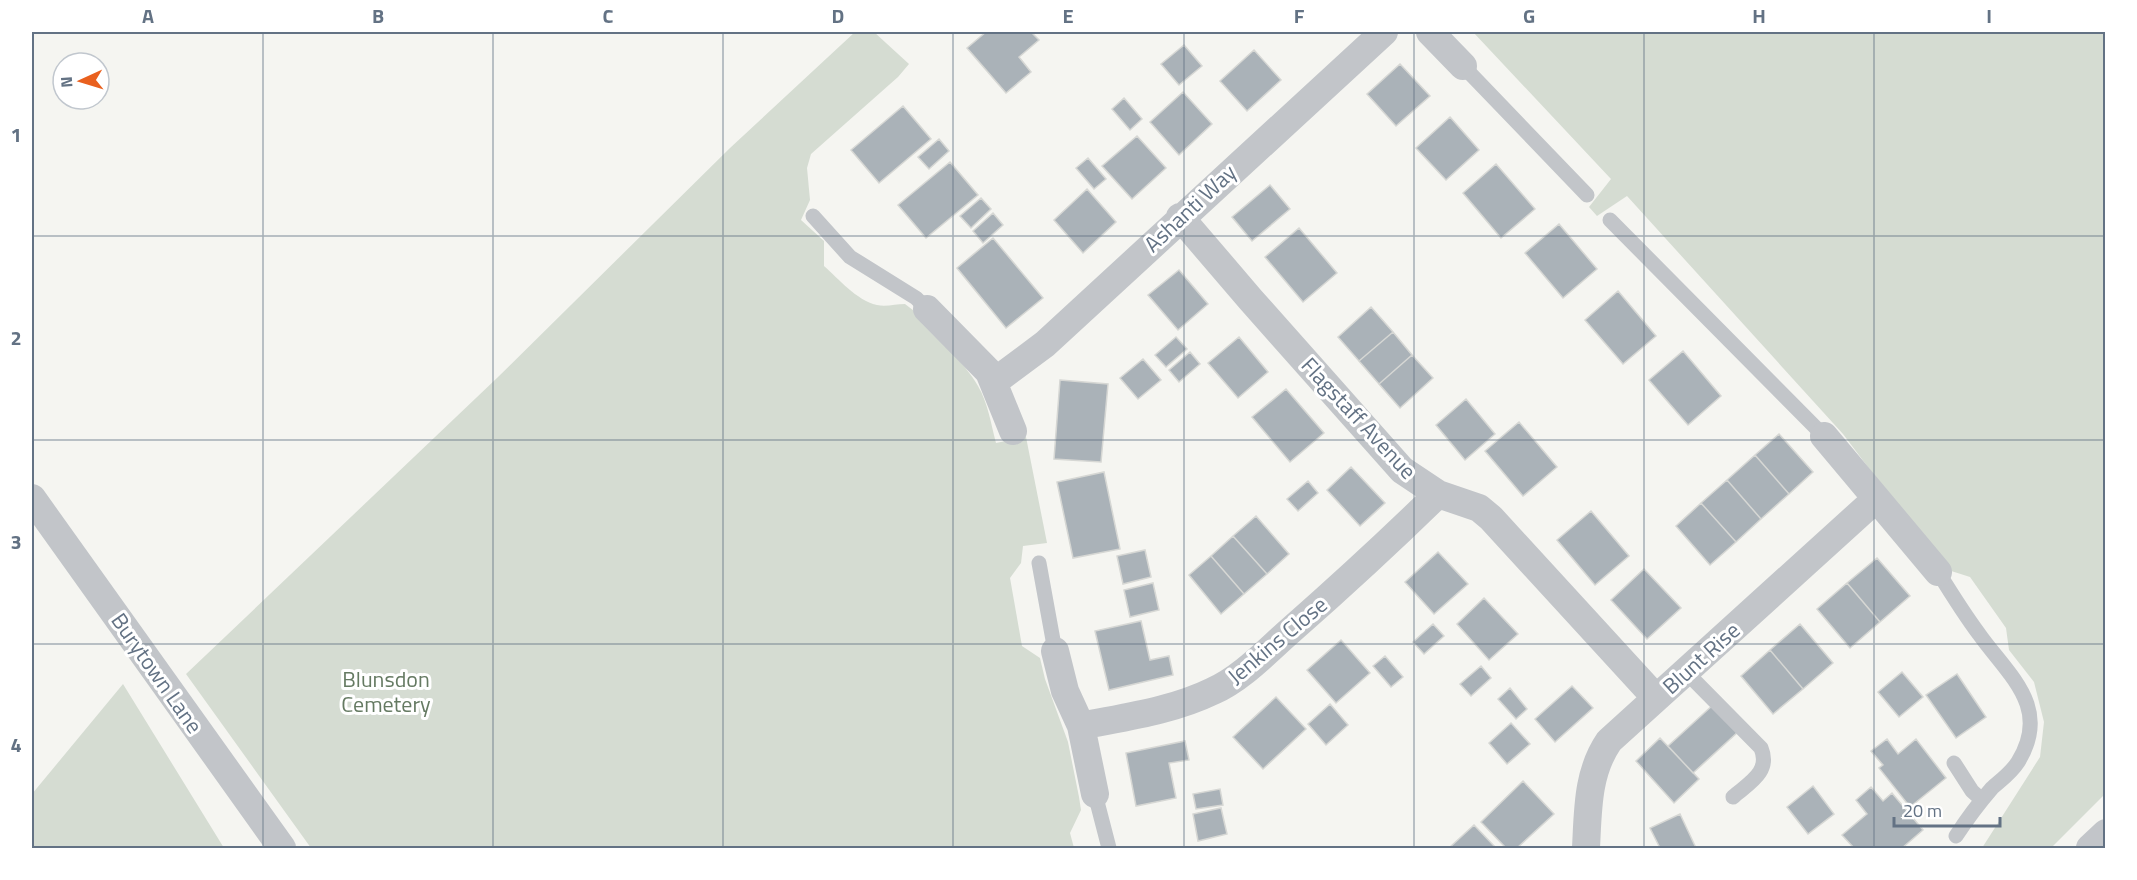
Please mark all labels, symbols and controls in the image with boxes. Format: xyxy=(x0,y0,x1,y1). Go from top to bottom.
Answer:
text: A xyxy=(142,0,154,31)
text: B xyxy=(372,0,384,31)
text: C xyxy=(603,0,614,31)
text: D xyxy=(832,0,844,31)
text: E xyxy=(1062,0,1074,31)
text: F xyxy=(1294,0,1305,31)
text: G xyxy=(1523,0,1535,31)
text: H xyxy=(1752,0,1766,31)
text: I xyxy=(1986,0,1992,31)
north arrow xyxy=(51,51,111,111)
text: N xyxy=(54,76,78,88)
text: 1 xyxy=(10,119,22,150)
street label: Ashanti Way xyxy=(1136,156,1244,260)
text: 2 xyxy=(10,322,22,353)
street label: Flagstaff Avenue xyxy=(1293,349,1425,487)
text: 3 xyxy=(10,526,22,557)
street label: Jenkins Close xyxy=(1220,588,1334,692)
street label: Burytown Lane xyxy=(103,606,211,740)
street label: Blunt Rise xyxy=(1655,614,1747,702)
park label: Blunsdon Cemetery xyxy=(341,662,431,721)
text: 4 xyxy=(10,729,22,760)
scale bar xyxy=(1894,790,2000,828)
text: 20 m xyxy=(1903,797,1942,824)

